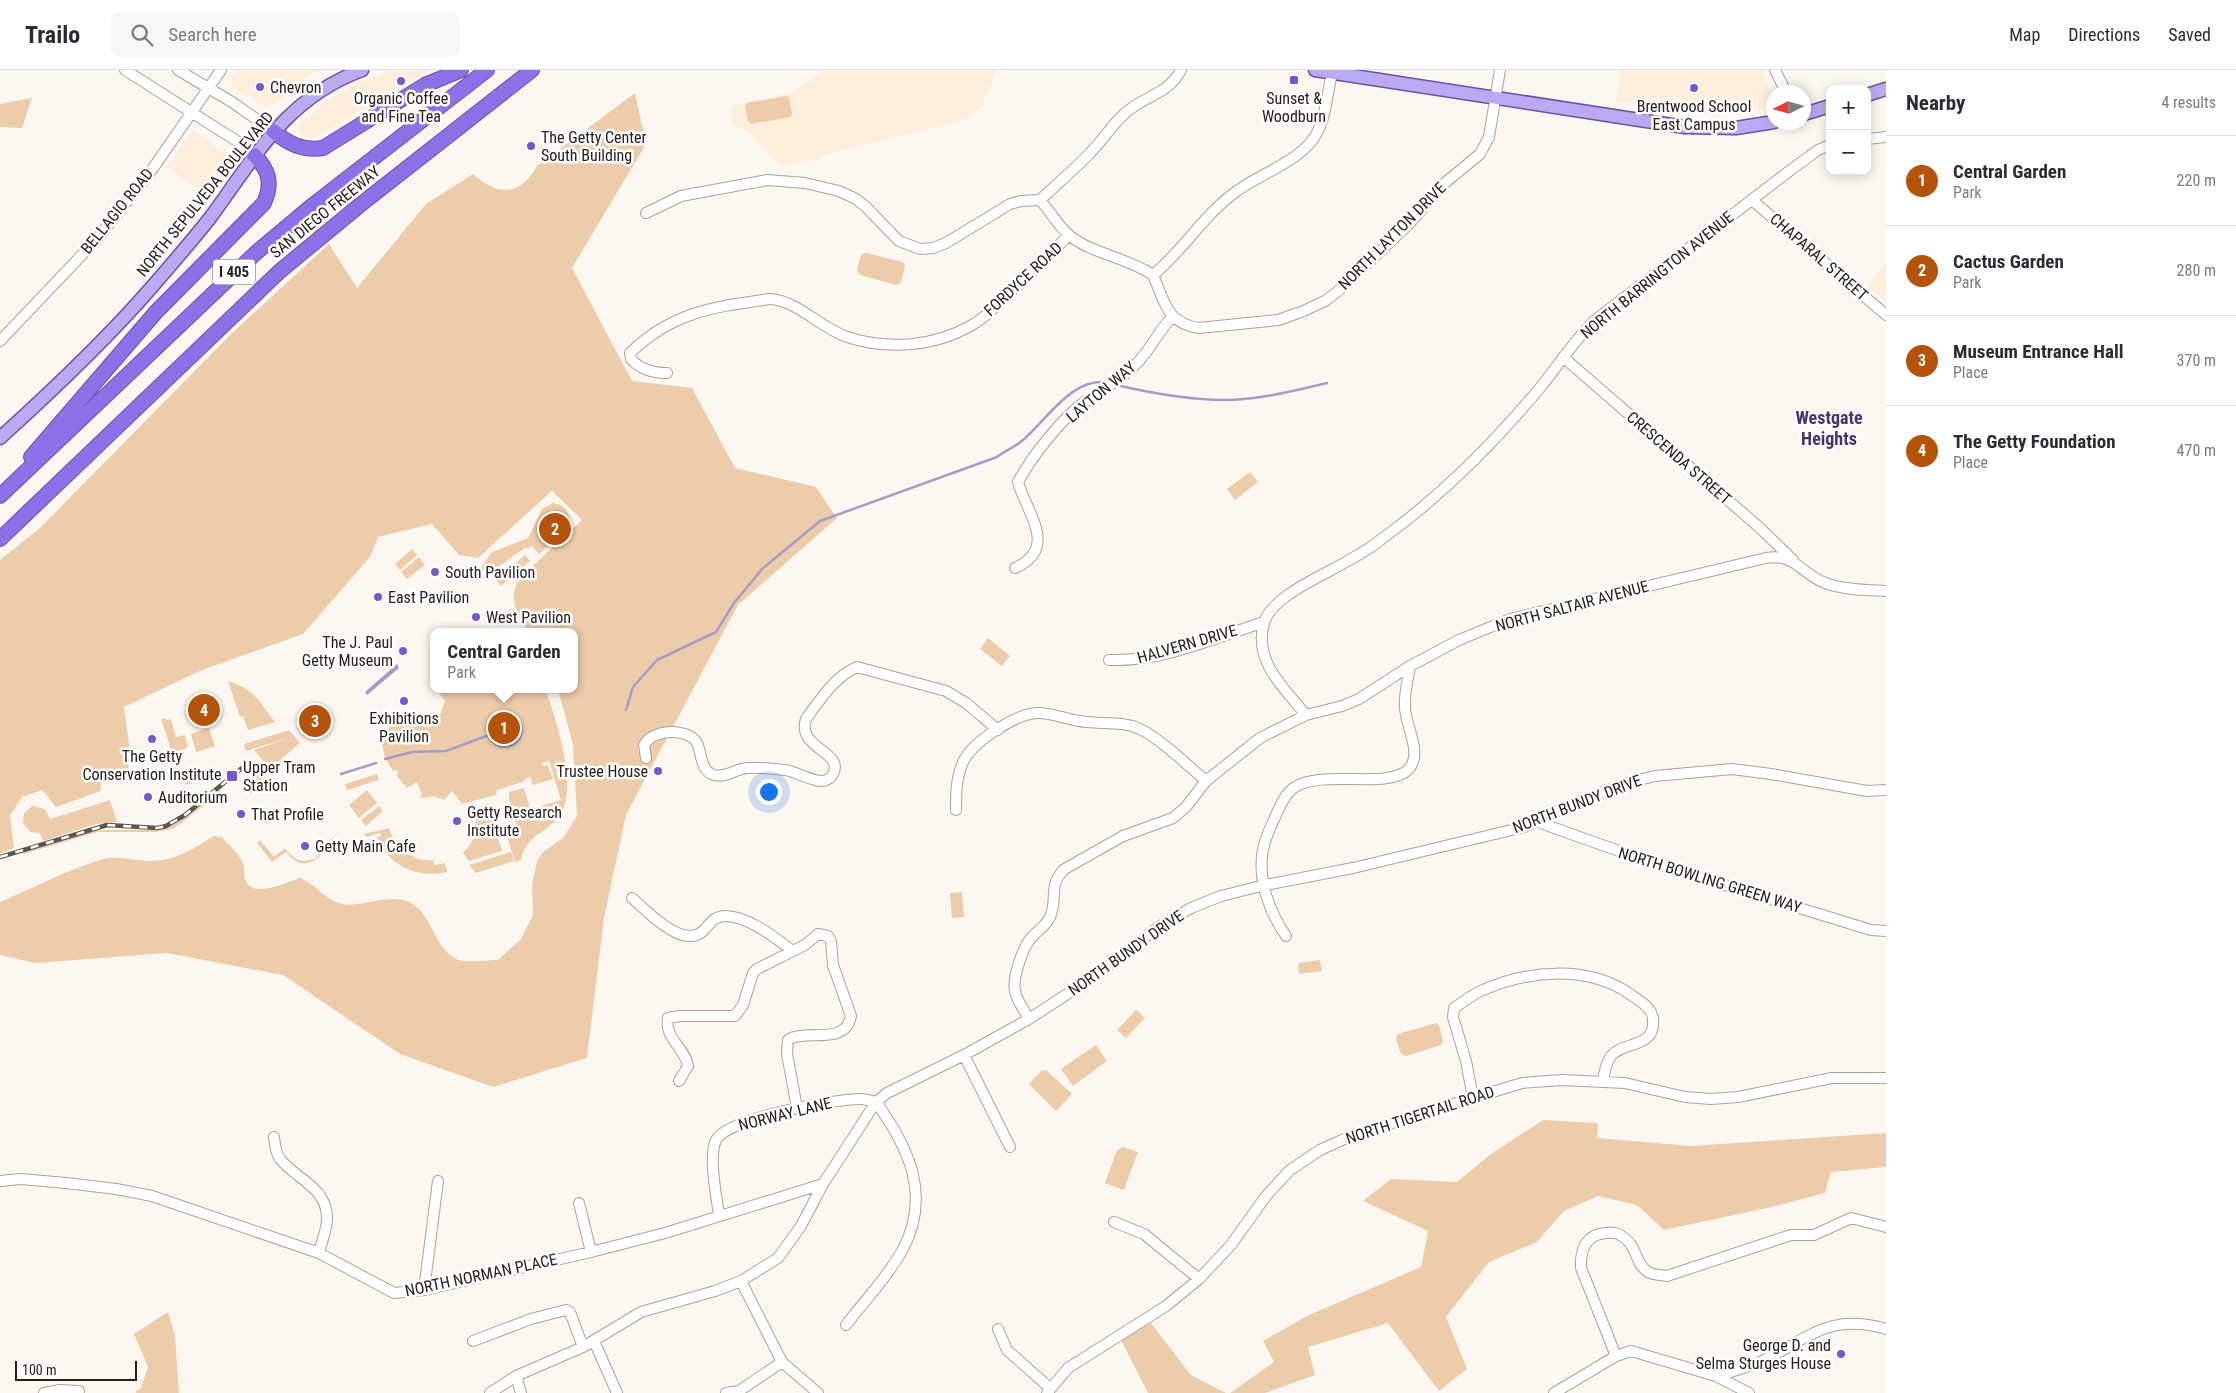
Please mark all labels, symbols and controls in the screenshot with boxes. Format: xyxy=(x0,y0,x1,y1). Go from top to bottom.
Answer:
search box xyxy=(110,12,460,57)
text: Trailo xyxy=(25,21,80,49)
icon: search xyxy=(128,21,156,49)
text: Search here xyxy=(168,23,257,46)
text: Map xyxy=(2009,24,2040,45)
text: Directions xyxy=(2068,24,2140,45)
text: Saved xyxy=(2168,24,2211,45)
marker: Sunset & Woodburn xyxy=(1288,74,1300,86)
marker: Organic Coffee and Fine Tea xyxy=(395,75,407,87)
place label: Chevron xyxy=(270,78,322,97)
marker: Chevron xyxy=(254,81,266,93)
marker: Brentwood School East Campus xyxy=(1688,82,1700,94)
north arrow xyxy=(1766,85,1811,130)
map controls xyxy=(1826,85,1871,175)
button: + xyxy=(1826,85,1871,130)
place label: Organic Coffee and Fine Tea xyxy=(354,89,448,126)
place label: Sunset & Woodburn xyxy=(1262,89,1326,126)
text: Nearby xyxy=(1906,91,1965,115)
text: 4 results xyxy=(2161,93,2216,112)
place label: Brentwood School East Campus xyxy=(1637,97,1751,134)
street label: NORTH SEPULVEDA BOULEVARD xyxy=(133,108,277,280)
place label: The Getty Center South Building xyxy=(541,128,647,165)
button: − xyxy=(1826,130,1871,175)
marker: The Getty Center South Building xyxy=(525,140,537,152)
text: Central Garden xyxy=(1953,160,2066,183)
street label: SAN DIEGO FREEWAY xyxy=(266,162,384,262)
street label: BELLAGIO ROAD xyxy=(77,165,157,257)
text: 1 xyxy=(1918,171,1926,190)
text: 220 m xyxy=(2177,171,2216,190)
street label: NORTH LAYTON DRIVE xyxy=(1334,178,1450,294)
text: Park xyxy=(1953,183,1982,202)
street label: NORTH BARRINGTON AVENUE xyxy=(1577,207,1737,343)
street label: CHAPARAL STREET xyxy=(1766,209,1872,305)
street label: FORDYCE ROAD xyxy=(980,238,1066,320)
text: Cactus Garden xyxy=(1953,250,2064,273)
road number: I 405 xyxy=(213,260,255,284)
text: 2 xyxy=(1918,261,1926,280)
text: 280 m xyxy=(2177,261,2216,280)
text: Park xyxy=(1953,273,1982,292)
text: Museum Entrance Hall xyxy=(1953,340,2124,363)
text: 3 xyxy=(1918,351,1926,370)
text: 370 m xyxy=(2177,351,2216,370)
street label: LAYTON WAY xyxy=(1062,357,1140,427)
text: Place xyxy=(1953,363,1988,382)
street label: CRESCENDA STREET xyxy=(1623,407,1735,509)
district label: Westgate Heights xyxy=(1795,407,1863,449)
text: The Getty Foundation xyxy=(1953,430,2116,453)
text: 4 xyxy=(1918,441,1926,460)
text: 470 m xyxy=(2177,441,2216,460)
text: Place xyxy=(1953,453,1988,472)
pin: 2 xyxy=(539,510,571,548)
place label: South Pavilion xyxy=(445,563,535,582)
marker: South Pavilion xyxy=(429,566,441,578)
street label: NORTH SALTAIR AVENUE xyxy=(1493,576,1651,636)
place label: East Pavilion xyxy=(388,588,469,607)
marker: East Pavilion xyxy=(372,591,384,603)
place label: West Pavilion xyxy=(486,608,571,627)
marker: West Pavilion xyxy=(470,611,482,623)
street label: HALVERN DRIVE xyxy=(1135,621,1239,667)
popup xyxy=(430,628,578,693)
place label: The J. Paul Getty Museum xyxy=(302,633,393,670)
text: Central Garden xyxy=(447,640,561,663)
marker: The J. Paul Getty Museum xyxy=(397,645,409,657)
text: Park xyxy=(447,663,476,682)
pin: 4 xyxy=(188,691,220,729)
marker: Exhibitions Pavilion xyxy=(398,695,410,707)
pin: 3 xyxy=(299,702,331,740)
place label: Exhibitions Pavilion xyxy=(369,709,439,746)
pin: 1 xyxy=(488,709,520,747)
marker: The Getty Conservation Institute xyxy=(146,733,158,745)
place label: The Getty Conservation Institute xyxy=(82,747,222,784)
place label: Upper Tram Station xyxy=(243,758,316,795)
place label: Trustee House xyxy=(556,762,648,781)
marker: Trustee House xyxy=(652,765,664,777)
marker: Upper Tram Station xyxy=(225,769,239,783)
street label: NORTH BUNDY DRIVE xyxy=(1510,771,1644,837)
your location xyxy=(756,779,782,805)
place label: Auditorium xyxy=(158,788,227,807)
marker: Auditorium xyxy=(142,791,154,803)
place label: Getty Research Institute xyxy=(467,803,562,840)
place label: That Profile xyxy=(251,805,324,824)
marker: That Profile xyxy=(235,808,247,820)
marker: Getty Research Institute xyxy=(451,815,463,827)
place label: Getty Main Cafe xyxy=(315,837,416,856)
marker: Getty Main Cafe xyxy=(299,840,311,852)
street label: NORTH BOWLING GREEN WAY xyxy=(1616,843,1805,917)
street label: NORTH BUNDY DRIVE xyxy=(1065,906,1187,1000)
street label: NORTH TIGERTAIL ROAD xyxy=(1343,1082,1497,1148)
street label: NORWAY LANE xyxy=(736,1093,834,1135)
street label: NORTH NORMAN PLACE xyxy=(403,1250,559,1300)
place label: George D. and Selma Sturges House xyxy=(1696,1336,1831,1373)
marker: George D. and Selma Sturges House xyxy=(1835,1348,1847,1360)
scale bar xyxy=(15,1358,138,1381)
text: 100 m xyxy=(22,1362,57,1378)

